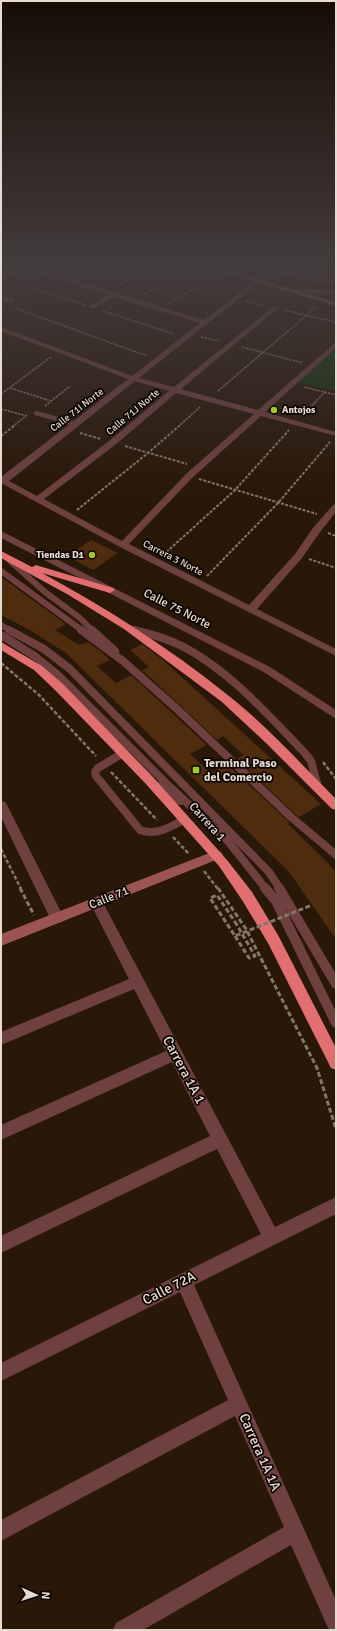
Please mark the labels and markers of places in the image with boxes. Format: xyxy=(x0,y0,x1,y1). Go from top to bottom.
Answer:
place label: Antojos xyxy=(282,404,316,416)
marker: Antojos xyxy=(269,405,279,415)
place label: Tiendas D1 xyxy=(36,549,85,561)
marker: Tiendas D1 xyxy=(87,550,97,560)
place label: Terminal Paso del Comercio xyxy=(204,756,277,785)
marker: Terminal Paso del Comercio xyxy=(191,765,201,775)

